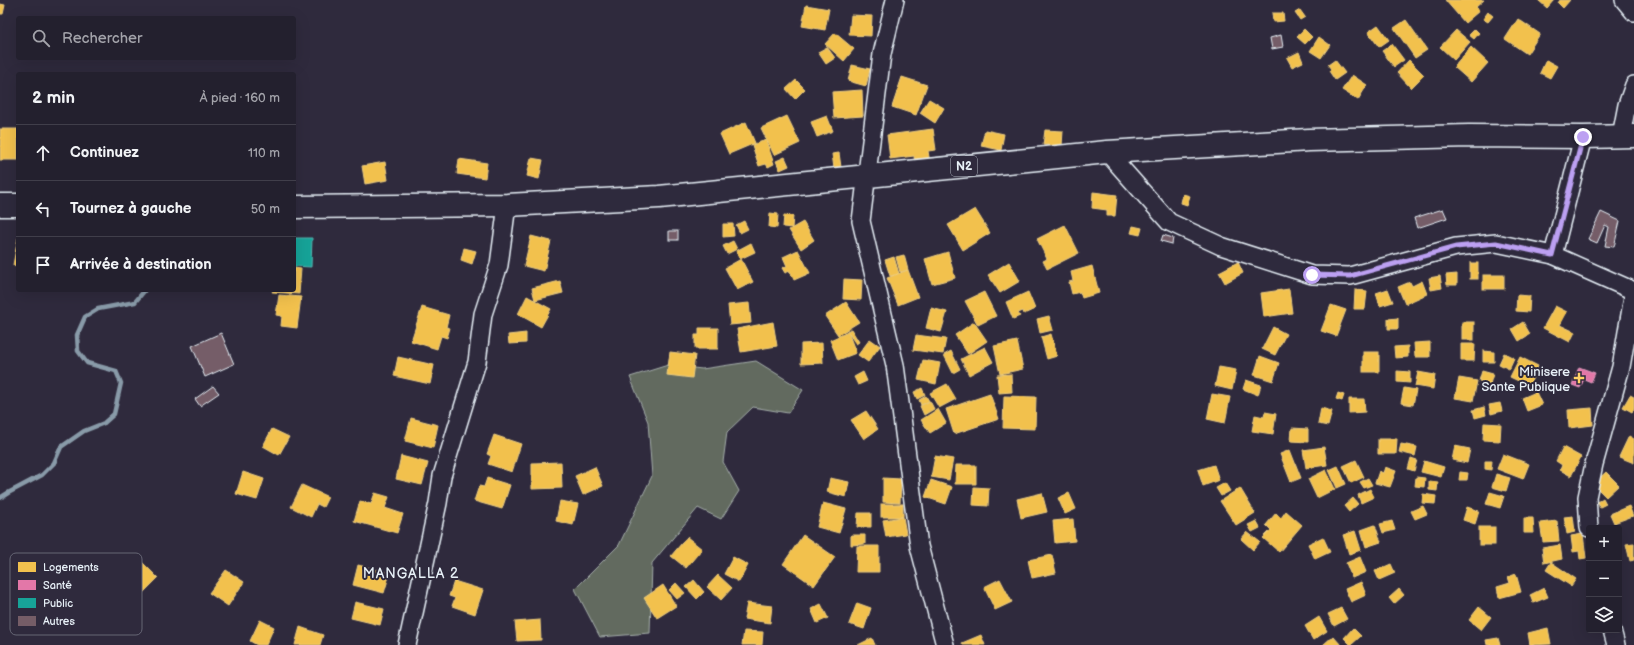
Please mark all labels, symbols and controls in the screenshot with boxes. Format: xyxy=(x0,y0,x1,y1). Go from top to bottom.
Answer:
search box xyxy=(16,16,296,60)
icon: search xyxy=(30,27,52,49)
text: Rechercher xyxy=(62,29,142,48)
text: 2 min xyxy=(32,88,75,108)
text: À pied · 160 m xyxy=(199,90,280,106)
route end xyxy=(1574,128,1592,146)
icon: ahead xyxy=(32,142,54,164)
text: Continuez xyxy=(70,143,139,162)
text: 110 m xyxy=(248,145,280,161)
road number: N2 xyxy=(951,156,977,176)
icon: left xyxy=(32,198,54,220)
text: Tournez à gauche xyxy=(70,199,191,218)
text: 50 m xyxy=(251,201,280,217)
icon: arrive xyxy=(32,254,54,276)
text: Arrivée à destination xyxy=(70,255,212,274)
route start xyxy=(1303,266,1321,284)
place label: Minisere Sante Publique xyxy=(1481,364,1570,395)
marker: Minisere Sante Publique xyxy=(1573,372,1585,384)
map controls xyxy=(1586,525,1622,633)
button: + xyxy=(1586,525,1622,561)
legend xyxy=(10,553,142,635)
text: Logements xyxy=(43,561,99,574)
button: − xyxy=(1586,561,1622,597)
district label: MANGALLA 2 xyxy=(363,565,459,582)
text: Santé xyxy=(43,579,72,592)
text: Public xyxy=(43,597,73,610)
button: layers xyxy=(1586,597,1622,633)
text: Autres xyxy=(43,615,75,628)

